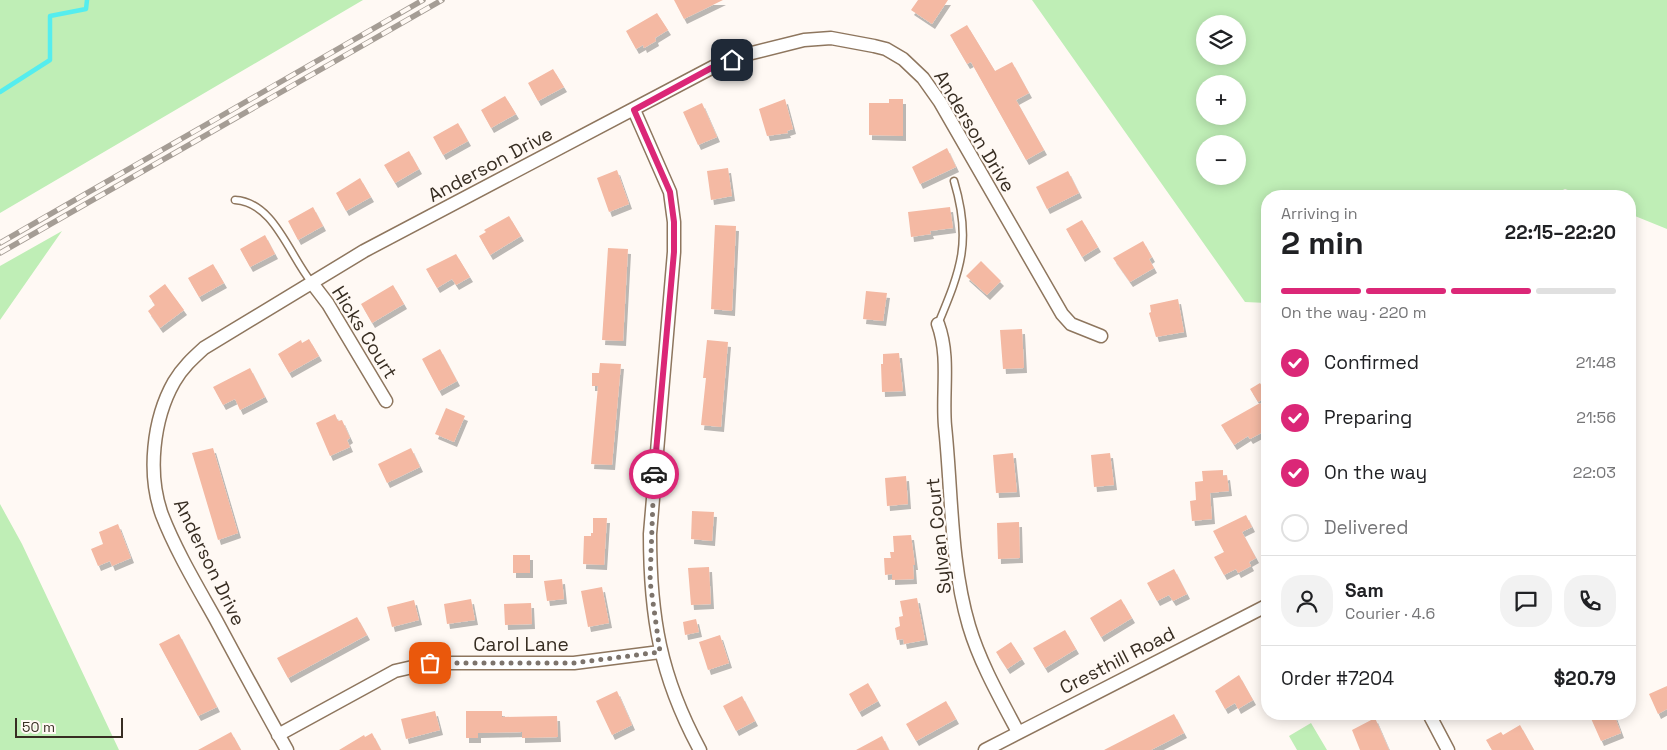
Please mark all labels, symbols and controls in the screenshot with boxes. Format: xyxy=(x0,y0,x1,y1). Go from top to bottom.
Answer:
map controls xyxy=(1196,15,1246,185)
button: layers xyxy=(1196,15,1246,65)
pin xyxy=(711,39,753,81)
icon: home xyxy=(718,46,746,74)
street label: Anderson Drive xyxy=(928,66,1021,197)
button: + xyxy=(1196,75,1246,125)
street label: Anderson Drive xyxy=(423,121,557,208)
button: − xyxy=(1196,135,1246,185)
text: Arriving in xyxy=(1281,203,1358,224)
text: 22:15–22:20 xyxy=(1505,220,1616,245)
text: 2 min xyxy=(1281,223,1364,263)
street label: Hicks Court xyxy=(326,281,403,383)
text: On the way · 220 m xyxy=(1281,302,1427,323)
icon: check xyxy=(1281,349,1309,377)
text: Confirmed xyxy=(1324,350,1419,375)
text: 21:48 xyxy=(1576,352,1616,373)
icon: check xyxy=(1281,404,1309,432)
text: Preparing xyxy=(1324,405,1412,430)
text: 21:56 xyxy=(1576,407,1616,428)
courier xyxy=(629,449,679,499)
icon: check xyxy=(1281,459,1309,487)
icon: car xyxy=(640,460,668,488)
text: On the way xyxy=(1324,460,1427,485)
text: 22:03 xyxy=(1573,462,1616,483)
street label: Sylvan Court xyxy=(920,477,957,595)
street label: Anderson Drive xyxy=(168,495,251,630)
text: Delivered xyxy=(1324,515,1409,540)
button: person xyxy=(1281,575,1333,627)
button: chat xyxy=(1500,575,1552,627)
button: phone xyxy=(1564,575,1616,627)
text: Sam xyxy=(1345,578,1384,603)
text: Courier · 4.6 xyxy=(1345,603,1435,624)
street label: Cresthill Road xyxy=(1055,621,1179,700)
street label: Carol Lane xyxy=(473,632,569,657)
pin xyxy=(409,642,451,684)
icon: bag xyxy=(416,649,444,677)
text: Order #7204 xyxy=(1281,666,1394,691)
text: $20.79 xyxy=(1554,666,1616,691)
scale bar xyxy=(15,715,122,738)
text: 50 m xyxy=(22,718,55,736)

